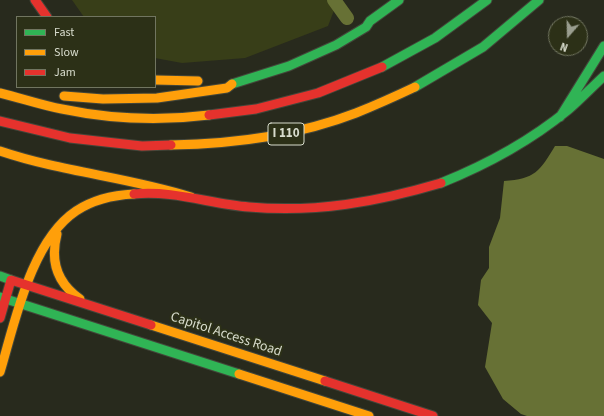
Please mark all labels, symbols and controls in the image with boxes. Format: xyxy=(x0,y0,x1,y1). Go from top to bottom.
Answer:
legend xyxy=(16,16,156,88)
north arrow xyxy=(548,16,588,56)
text: Fast xyxy=(54,24,74,41)
text: N xyxy=(558,39,570,55)
text: Slow xyxy=(54,44,79,61)
text: Jam xyxy=(54,64,76,81)
road number: I 110 xyxy=(268,123,304,145)
street label: Capitol Access Road xyxy=(168,309,284,361)

